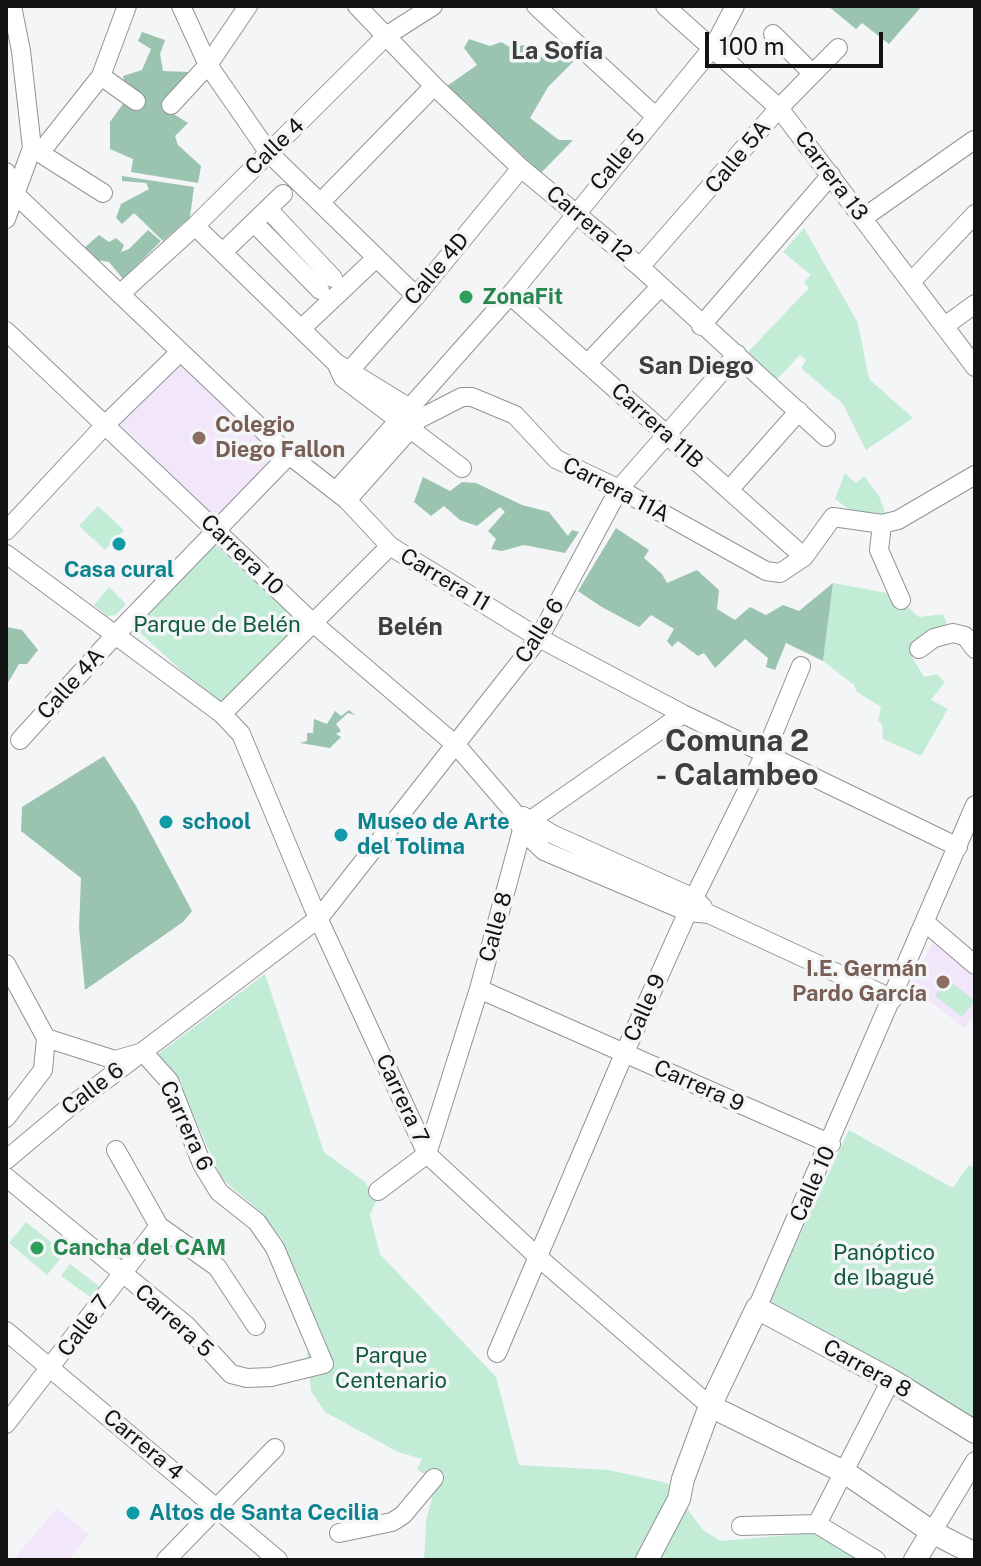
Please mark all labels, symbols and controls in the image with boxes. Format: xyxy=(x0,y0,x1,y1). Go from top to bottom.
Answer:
scale bar xyxy=(709,16,887,66)
text: 100 m xyxy=(719,32,785,60)
district label: La Sofía xyxy=(511,38,603,66)
street label: Calle 4 xyxy=(240,113,310,181)
street label: Calle 5A xyxy=(700,115,776,199)
street label: Calle 5 xyxy=(585,124,651,196)
street label: Carrera 13 xyxy=(789,126,873,226)
street label: Carrera 12 xyxy=(541,180,637,268)
street label: Calle 4D xyxy=(399,227,475,311)
place label: ZonaFit xyxy=(482,284,563,310)
marker: ZonaFit xyxy=(457,288,475,306)
district label: San Diego xyxy=(638,353,754,381)
street label: Carrera 11B xyxy=(605,378,709,474)
place label: Colegio Diego Fallon xyxy=(215,412,345,464)
marker: Colegio Diego Fallon xyxy=(190,429,208,447)
street label: Carrera 11A xyxy=(558,452,674,528)
street label: Carrera 10 xyxy=(195,509,289,601)
marker: Casa cural xyxy=(110,535,128,553)
street label: Carrera 11 xyxy=(395,543,495,617)
place label: Casa cural xyxy=(64,557,174,583)
street label: Calle 6 xyxy=(510,594,570,668)
park label: Parque de Belén xyxy=(133,612,301,638)
district label: Belén xyxy=(377,614,443,642)
street label: Calle 4A xyxy=(32,643,110,725)
district label: Comuna 2 - Calambeo xyxy=(655,724,819,794)
place label: school xyxy=(182,809,251,835)
place label: Museo de Arte del Tolima xyxy=(357,809,510,860)
marker: school xyxy=(157,813,175,831)
marker: Museo de Arte del Tolima xyxy=(332,826,350,844)
street label: Calle 8 xyxy=(474,889,518,965)
place label: I.E. Germán Pardo García xyxy=(792,956,927,1008)
street label: Calle 9 xyxy=(618,970,672,1046)
marker: I.E. Germán Pardo García xyxy=(934,973,952,991)
street label: Carrera 7 xyxy=(370,1050,434,1148)
street label: Carrera 9 xyxy=(650,1054,748,1118)
street label: Calle 6 xyxy=(57,1057,129,1121)
street label: Carrera 6 xyxy=(154,1077,218,1175)
street label: Calle 10 xyxy=(785,1142,841,1226)
place label: Cancha del CAM xyxy=(53,1235,226,1261)
marker: Cancha del CAM xyxy=(28,1239,46,1257)
park label: Panóptico de Ibagué xyxy=(833,1240,935,1292)
street label: Carrera 5 xyxy=(129,1279,219,1363)
street label: Calle 7 xyxy=(52,1290,116,1362)
street label: Carrera 8 xyxy=(818,1334,916,1404)
park label: Parque Centenario xyxy=(335,1343,447,1394)
street label: Carrera 4 xyxy=(98,1404,188,1486)
place label: Altos de Santa Cecilia xyxy=(149,1500,379,1526)
marker: Altos de Santa Cecilia xyxy=(124,1504,142,1522)

